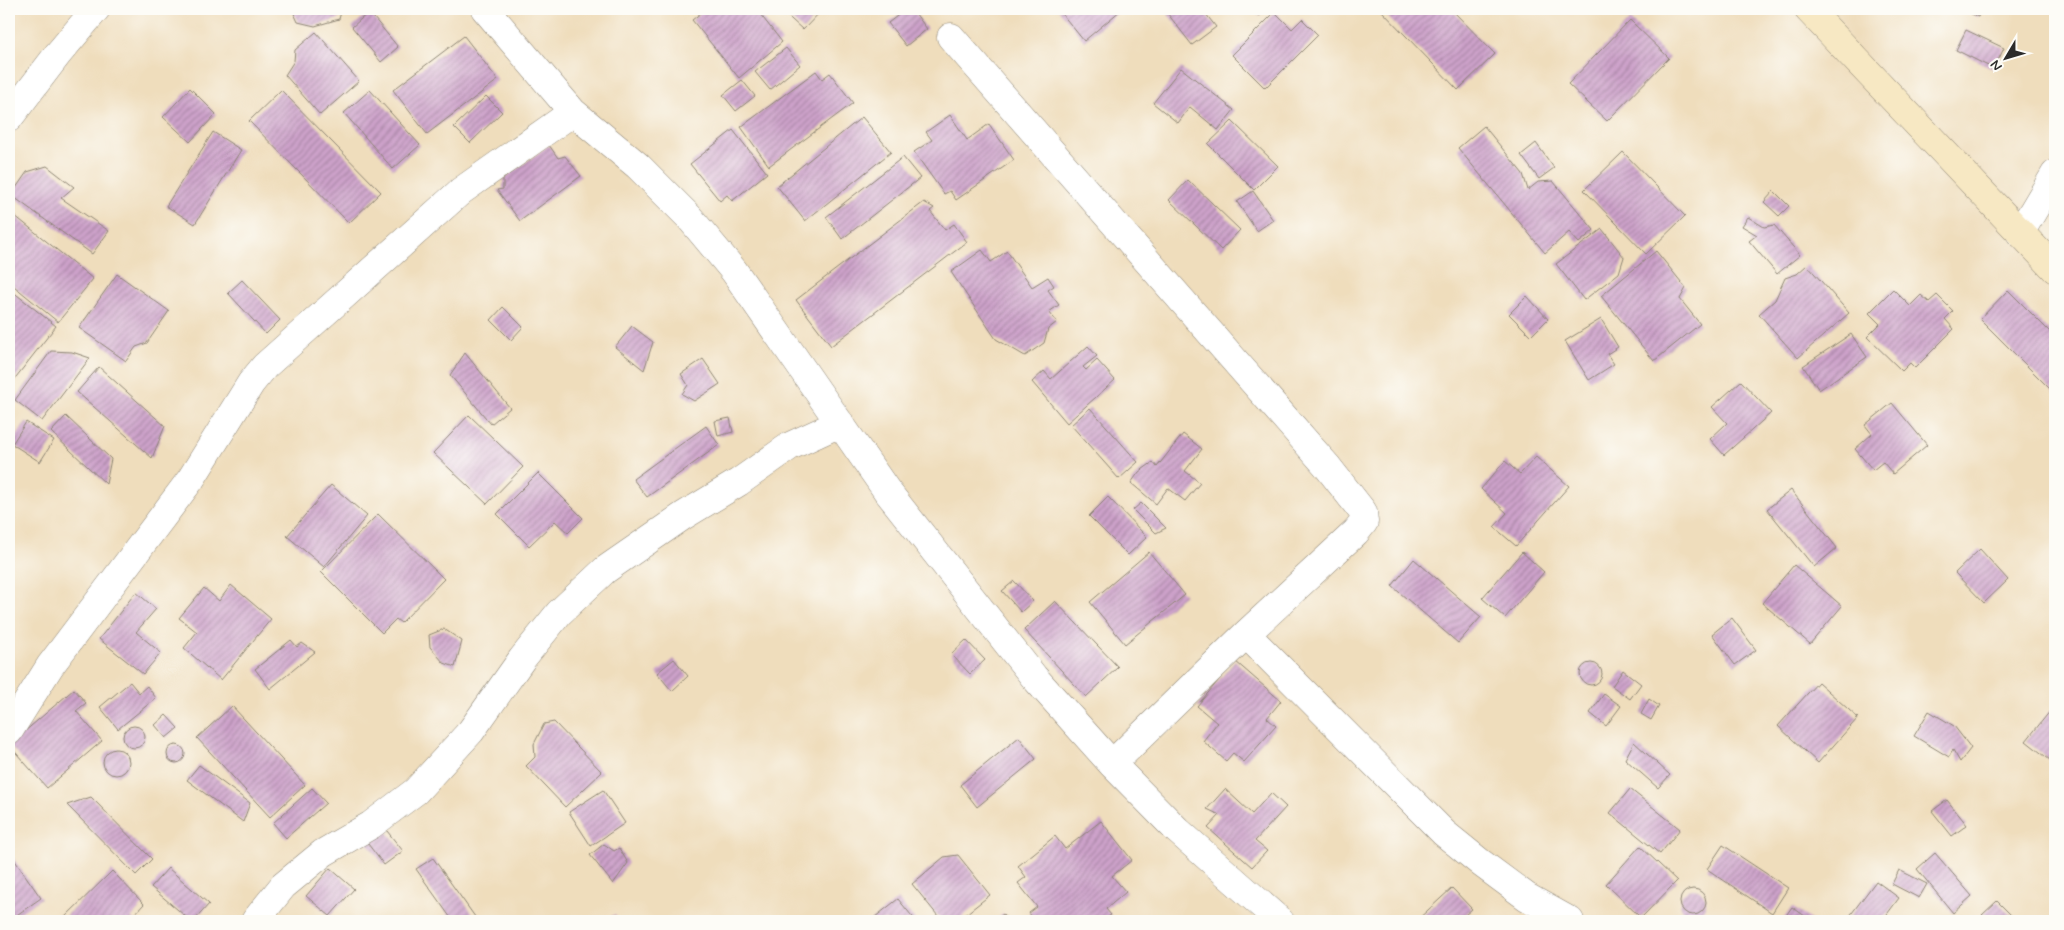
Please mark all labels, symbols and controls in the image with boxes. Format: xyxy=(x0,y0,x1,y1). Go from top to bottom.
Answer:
north arrow xyxy=(1982,32,2032,82)
text: N xyxy=(1987,56,2007,75)

